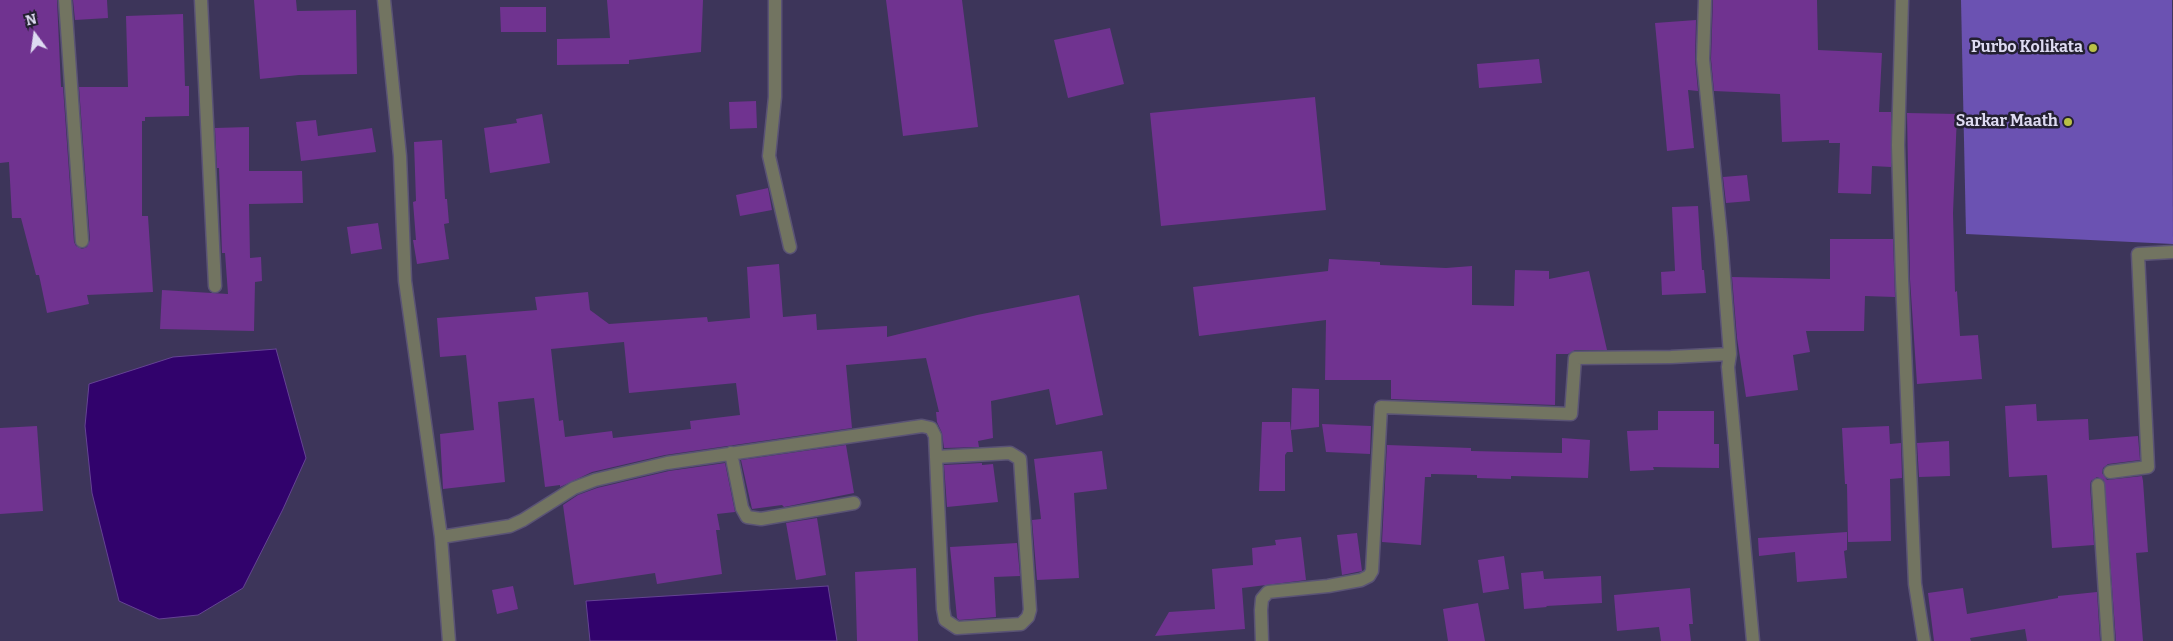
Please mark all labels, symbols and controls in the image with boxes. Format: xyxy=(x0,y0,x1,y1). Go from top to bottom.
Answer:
north arrow xyxy=(10,10,60,60)
text: N xyxy=(24,10,39,30)
place label: Purbo Kolikata xyxy=(1971,38,2083,58)
marker: Purbo Kolikata xyxy=(2087,42,2099,54)
place label: Sarkar Maath xyxy=(1956,112,2058,132)
marker: Sarkar Maath xyxy=(2062,116,2074,128)

